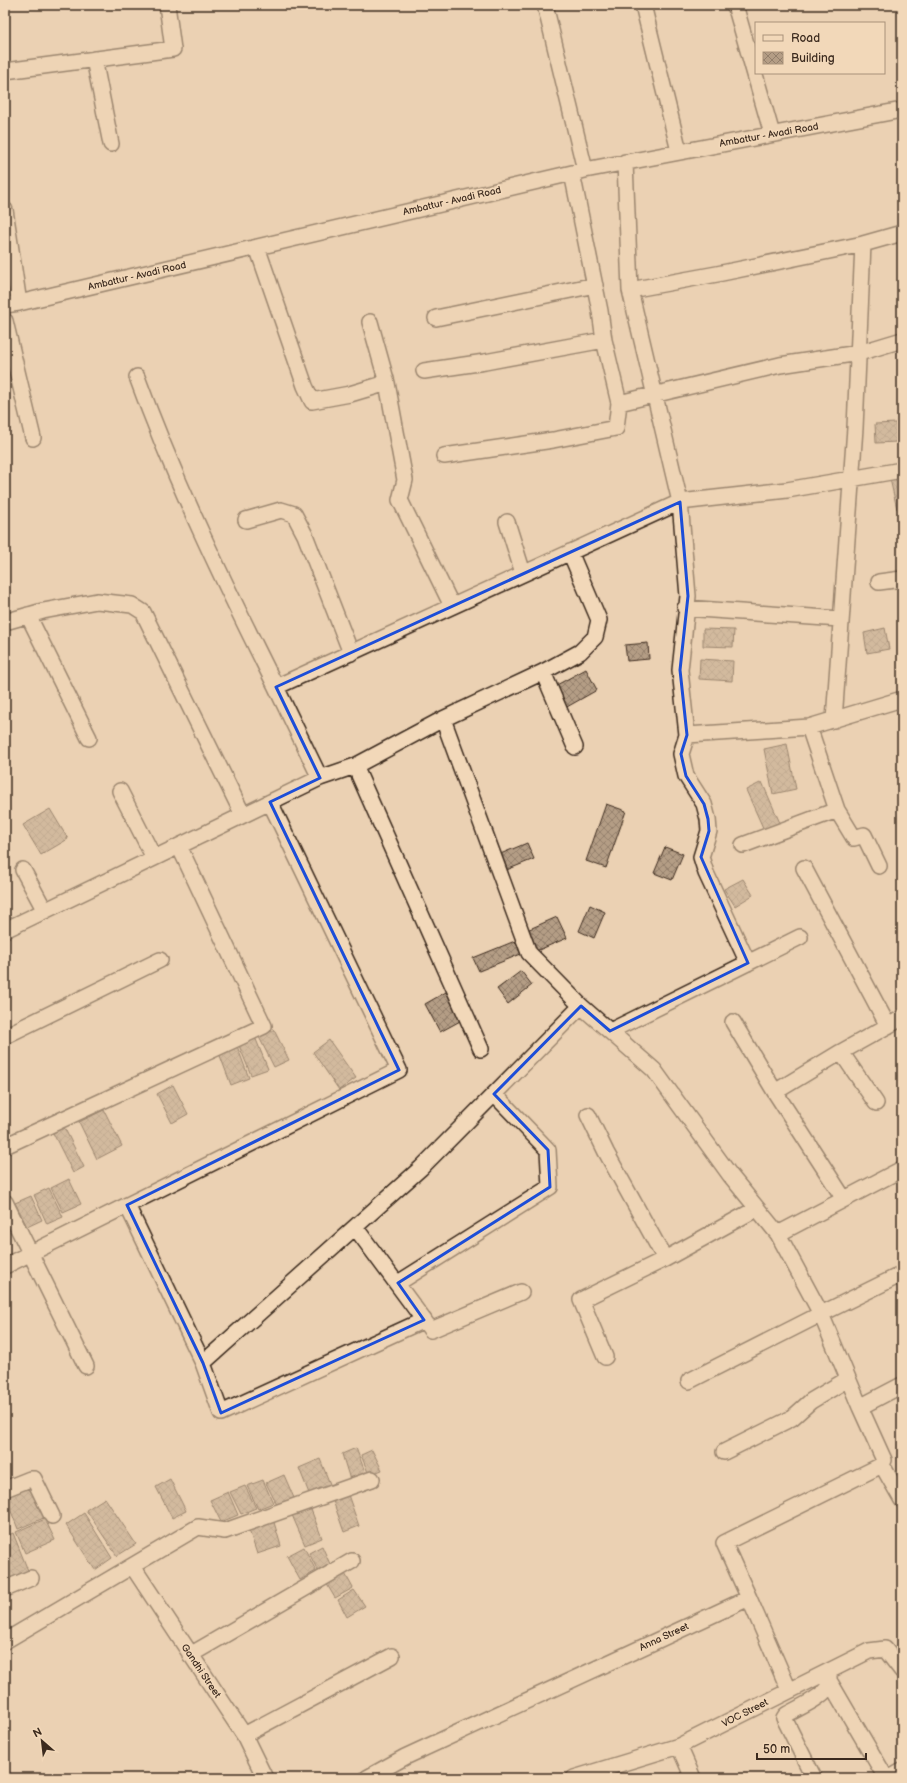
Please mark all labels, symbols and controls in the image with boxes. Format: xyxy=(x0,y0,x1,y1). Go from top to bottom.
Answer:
legend xyxy=(755,22,885,74)
text: Road xyxy=(791,31,820,46)
text: Building xyxy=(791,51,835,66)
street label: Ambattur - Avadi Road xyxy=(718,120,820,150)
street label: Ambattur - Avadi Road xyxy=(402,184,503,218)
street label: Ambattur - Avadi Road xyxy=(87,259,188,293)
street label: Anna Street xyxy=(637,1620,691,1654)
street label: Gandhi Street xyxy=(179,1642,223,1700)
street label: VOC Street xyxy=(720,1696,770,1730)
north arrow xyxy=(22,1721,62,1761)
text: N xyxy=(31,1725,44,1740)
scale bar xyxy=(757,1735,866,1761)
text: 50 m xyxy=(763,1742,790,1757)

